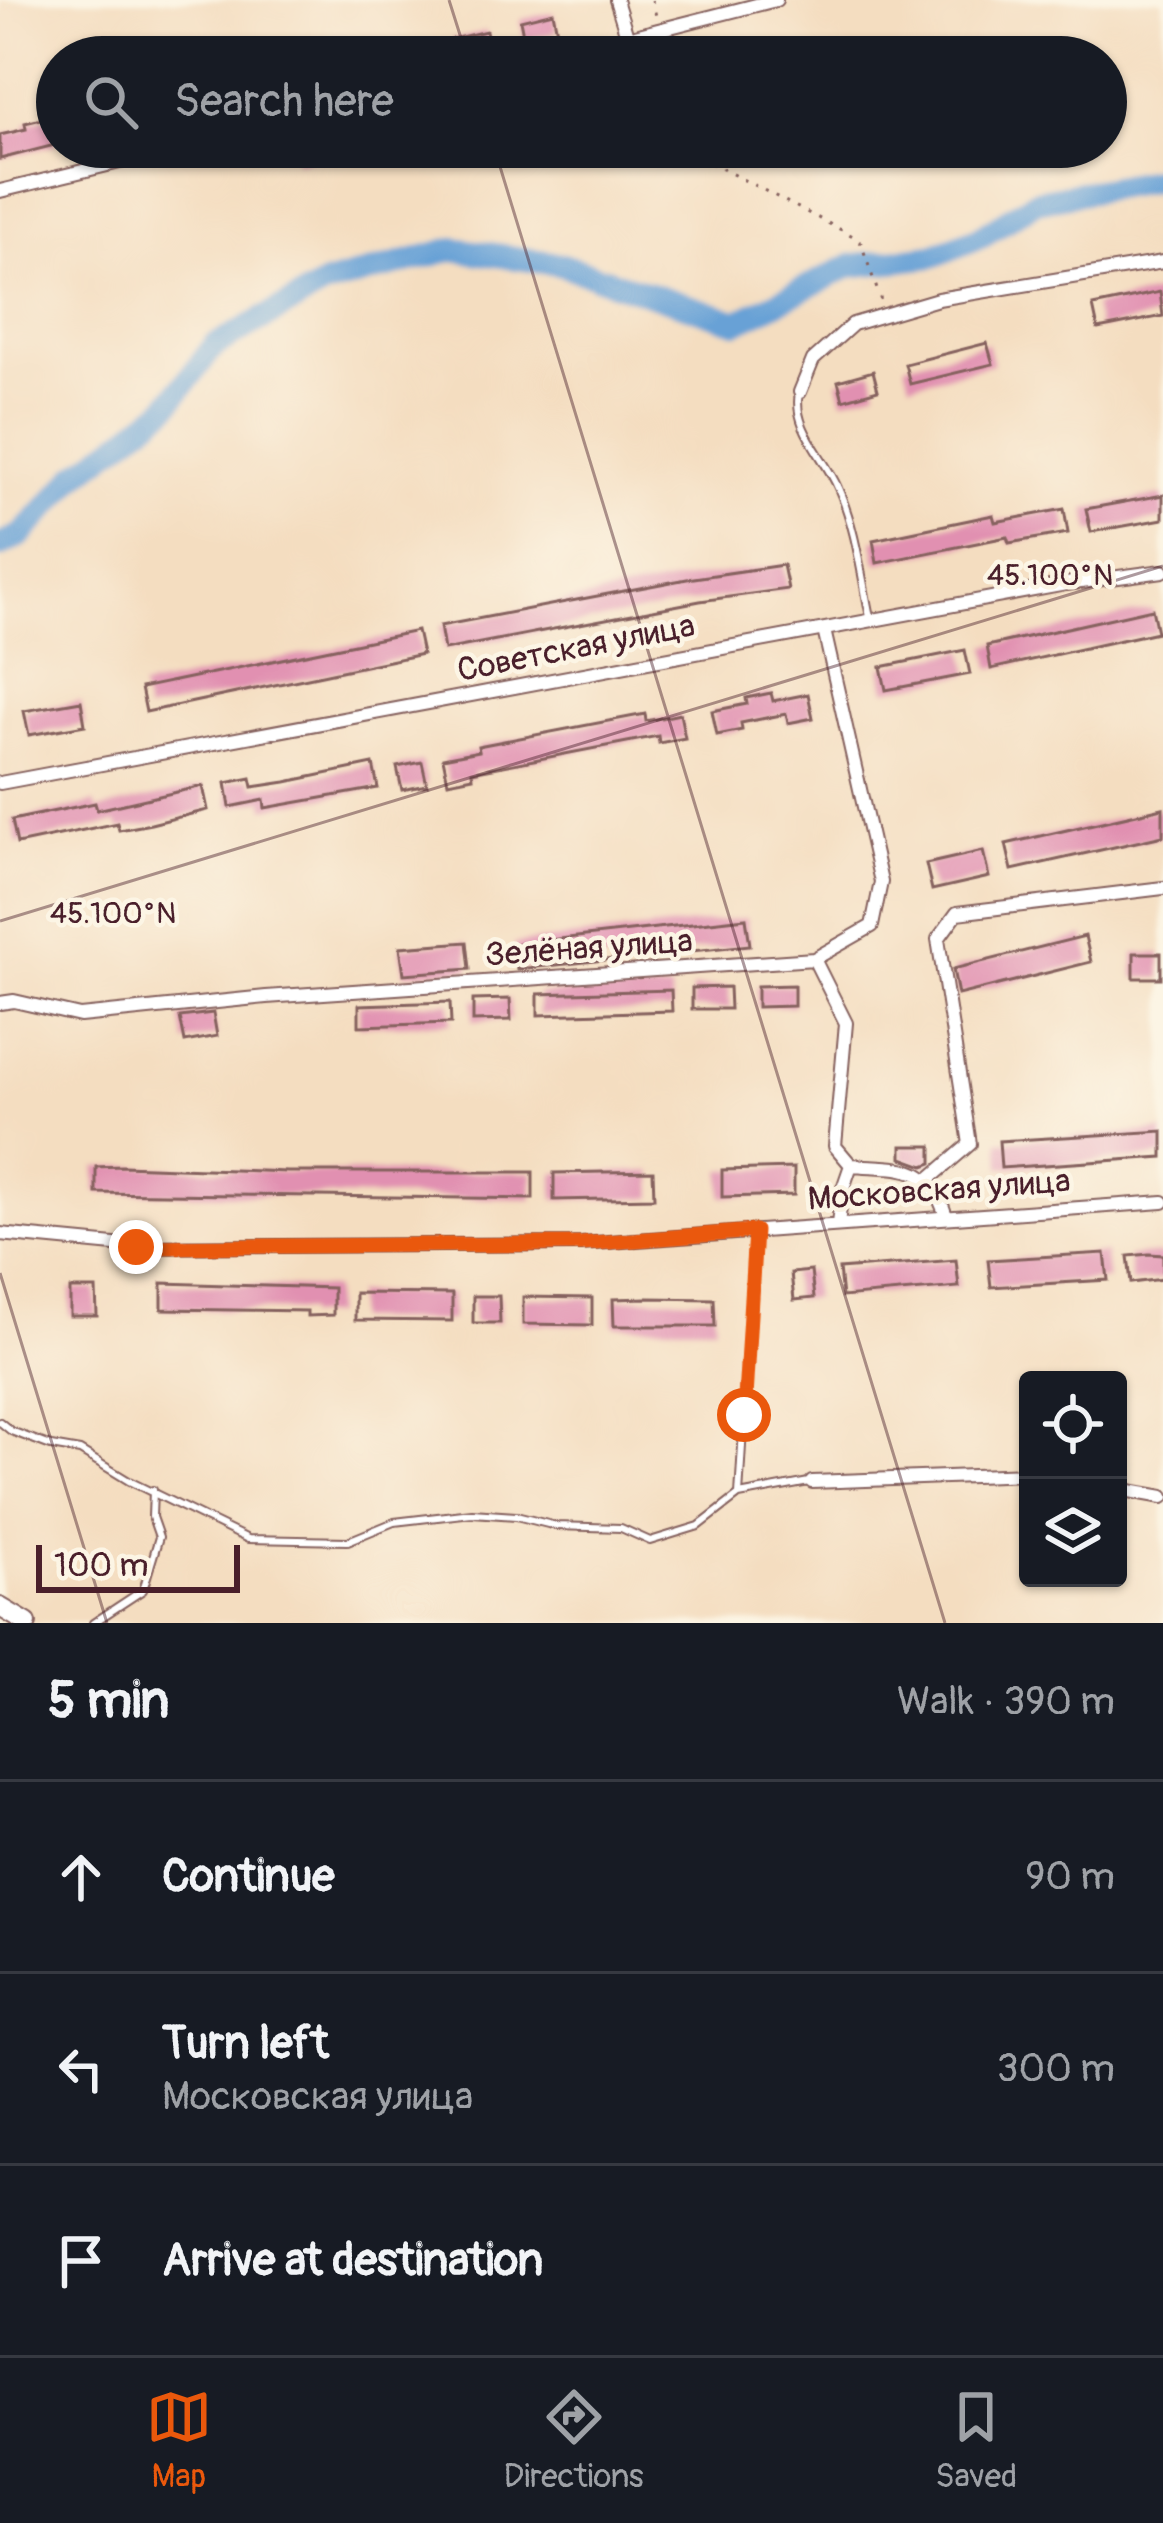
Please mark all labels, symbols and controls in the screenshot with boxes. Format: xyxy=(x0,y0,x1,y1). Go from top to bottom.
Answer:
search box xyxy=(36,36,1127,168)
icon: search xyxy=(78,69,144,135)
text: Search here xyxy=(174,74,394,130)
text: 45.100°N xyxy=(987,557,1113,594)
street label: Советская улица xyxy=(454,605,698,691)
text: 45.100°N xyxy=(50,895,176,932)
street label: Зелёная улица xyxy=(484,920,694,976)
street label: Московская улица xyxy=(806,1160,1072,1220)
route end xyxy=(109,1220,163,1274)
map controls xyxy=(1019,1371,1127,1587)
button: locate xyxy=(1019,1371,1127,1479)
route start xyxy=(717,1388,771,1442)
button: layers xyxy=(1019,1479,1127,1587)
scale bar xyxy=(36,1539,240,1592)
text: 100 m xyxy=(54,1545,148,1586)
text: 5 min xyxy=(48,1669,169,1733)
text: Walk · 390 m xyxy=(897,1677,1115,1726)
icon: ahead xyxy=(48,1844,114,1910)
text: Continue xyxy=(162,1849,335,1905)
text: 90 m xyxy=(1025,1852,1115,1901)
text: Turn left xyxy=(162,2016,329,2072)
icon: left xyxy=(48,2036,114,2102)
text: 300 m xyxy=(997,2044,1115,2093)
text: Московская улица xyxy=(162,2072,473,2121)
icon: arrive xyxy=(48,2228,114,2294)
text: Arrive at destination xyxy=(162,2233,543,2289)
tab: Map xyxy=(146,2384,212,2497)
tab: Directions xyxy=(504,2384,644,2497)
tab: Saved xyxy=(935,2384,1017,2497)

